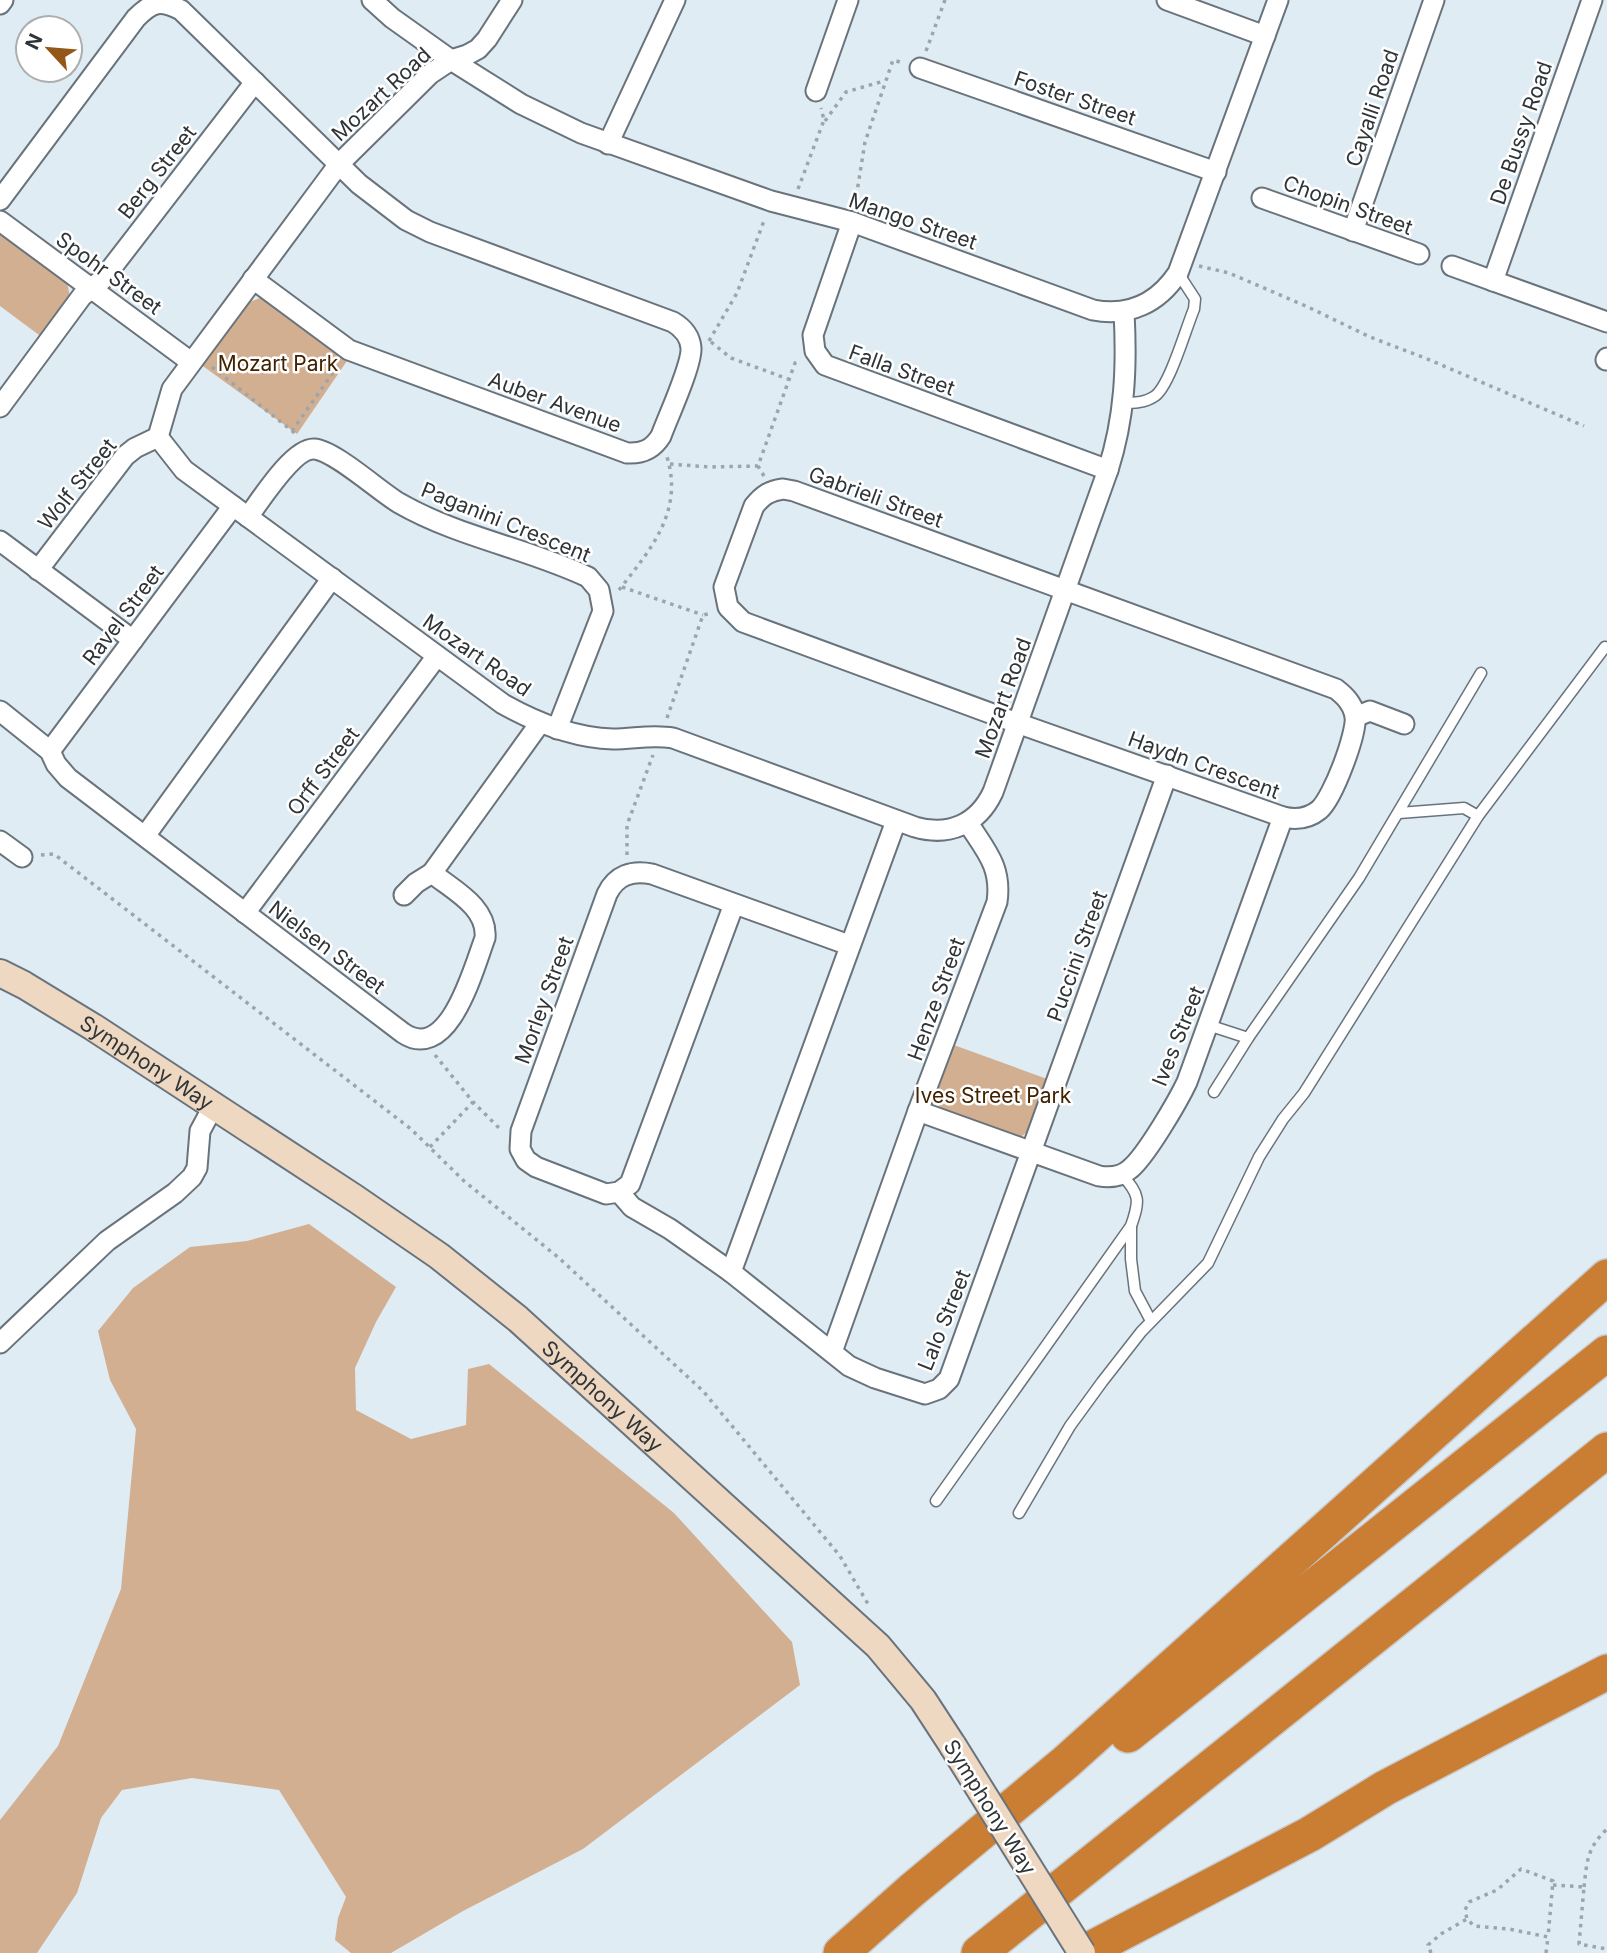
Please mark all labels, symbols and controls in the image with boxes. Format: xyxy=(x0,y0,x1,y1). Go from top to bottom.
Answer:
north arrow xyxy=(14,14,84,84)
text: N xyxy=(21,30,48,53)
street label: Mozart Road xyxy=(326,42,436,146)
street label: Cayalli Road xyxy=(1340,46,1404,170)
street label: De Bussy Road xyxy=(1485,58,1557,208)
street label: Foster Street xyxy=(1011,65,1139,131)
street label: Berg Street xyxy=(113,120,201,224)
street label: Chopin Street xyxy=(1280,170,1416,240)
street label: Mango Street xyxy=(846,187,980,255)
street label: Spohr Street xyxy=(51,226,167,320)
street label: Falla Street xyxy=(846,339,958,401)
park label: Mozart Park xyxy=(218,351,339,376)
street label: Auber Avenue xyxy=(485,366,625,438)
street label: Wolf Street xyxy=(33,433,121,535)
street label: Gabrieli Street xyxy=(805,461,947,533)
street label: Paganini Crescent xyxy=(418,477,594,567)
street label: Ravel Street xyxy=(77,560,169,670)
street label: Mozart Road xyxy=(418,609,536,701)
street label: Mozart Road xyxy=(970,634,1036,762)
street label: Orff Street xyxy=(282,722,364,820)
street label: Haydn Crescent xyxy=(1125,726,1283,804)
street label: Puccini Street xyxy=(1042,887,1112,1025)
street label: Nielsen Street xyxy=(264,895,390,999)
street label: Morley Street xyxy=(509,933,579,1067)
street label: Henze Street xyxy=(902,934,970,1064)
street label: Ives Street xyxy=(1147,982,1209,1090)
street label: Symphony Way xyxy=(76,1010,218,1115)
park label: Ives Street Park xyxy=(915,1083,1072,1108)
street label: Lalo Street xyxy=(912,1266,976,1374)
street label: Symphony Way xyxy=(537,1335,668,1457)
street label: Symphony Way xyxy=(939,1735,1042,1879)

